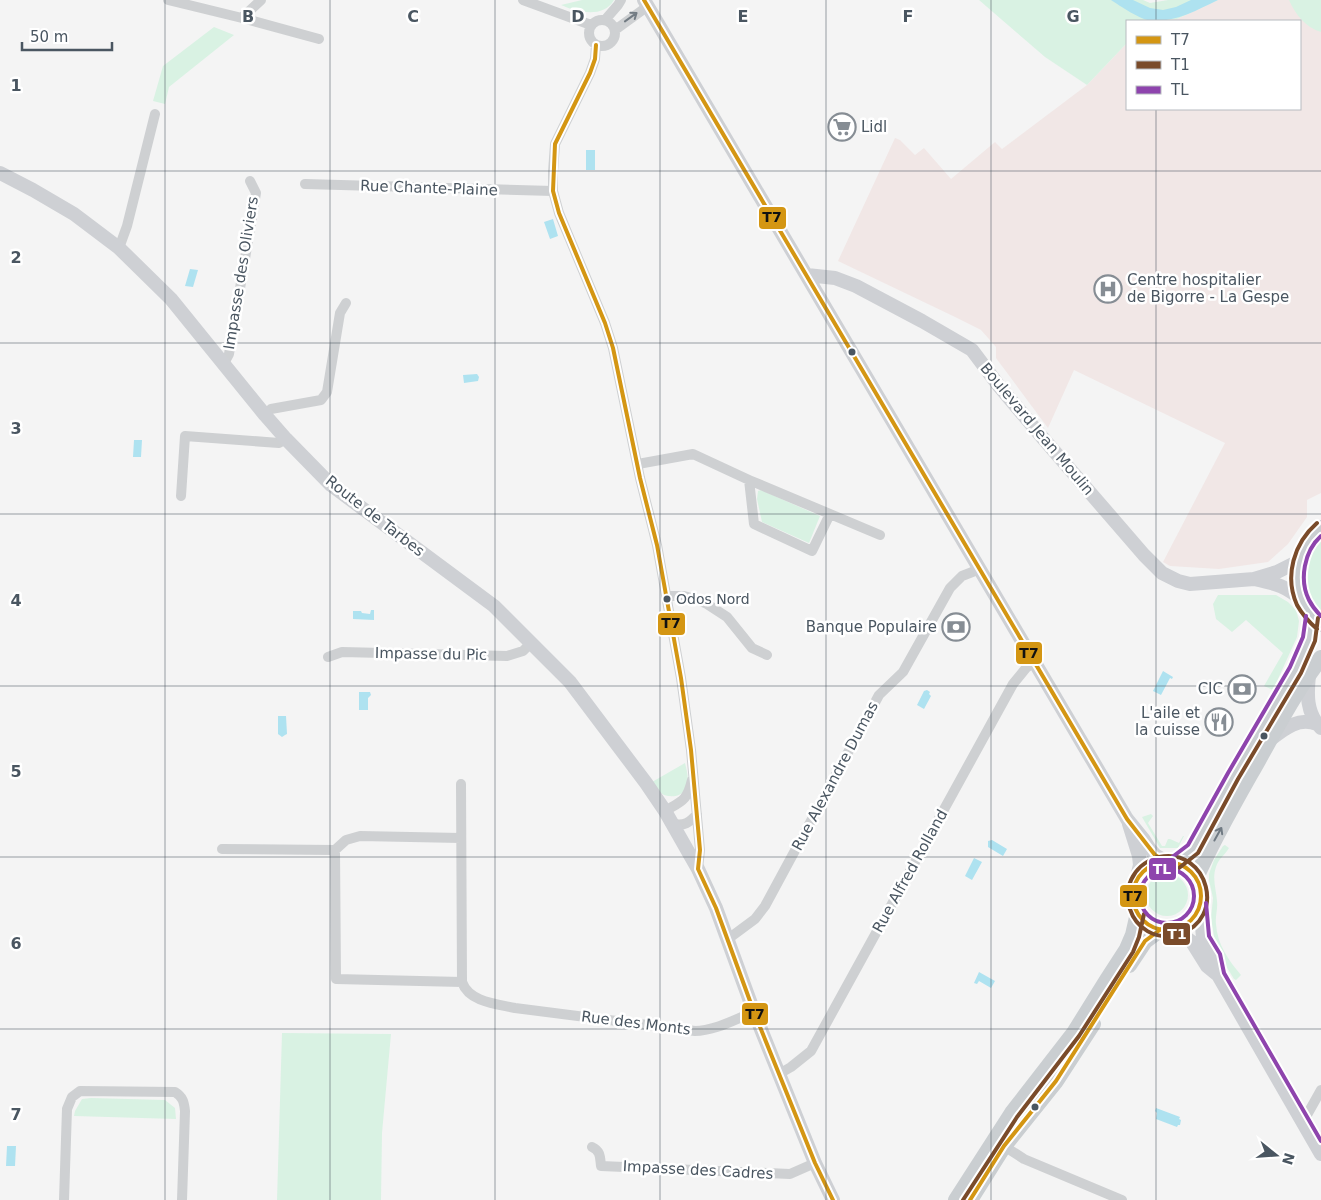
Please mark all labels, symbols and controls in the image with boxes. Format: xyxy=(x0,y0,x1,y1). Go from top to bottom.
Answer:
text: B xyxy=(242,7,254,26)
text: C xyxy=(407,7,419,26)
text: D xyxy=(571,7,585,26)
text: E xyxy=(738,7,748,26)
text: F xyxy=(903,7,913,26)
text: G xyxy=(1066,7,1080,26)
one-way arrow xyxy=(624,12,637,23)
scale bar xyxy=(22,20,112,52)
legend xyxy=(1126,20,1301,110)
text: 50 m xyxy=(30,28,68,46)
text: T7 xyxy=(1170,31,1190,49)
text: T1 xyxy=(1170,56,1190,74)
text: 1 xyxy=(10,76,22,95)
text: TL xyxy=(1170,81,1189,99)
supermarket icon: Lidl xyxy=(827,112,857,142)
place label: Lidl xyxy=(861,118,887,136)
street label: Rue Chante-Plaine xyxy=(360,177,498,199)
street label: Impasse des Oliviers xyxy=(220,195,262,351)
line badge: T7 xyxy=(758,206,787,230)
text: T7 xyxy=(762,209,782,225)
text: 2 xyxy=(10,248,22,267)
place label: Centre hospitalier de Bigorre - La Gespe xyxy=(1127,271,1289,306)
hospital icon: Centre hospitalier de Bigorre - La Gespe xyxy=(1093,274,1123,304)
unlabelled marker xyxy=(847,347,857,357)
street label: Boulevard Jean Moulin xyxy=(976,359,1098,499)
text: 3 xyxy=(10,419,22,438)
street label: Route de Tarbes xyxy=(322,472,428,560)
text: 4 xyxy=(10,591,22,610)
place label: Odos Nord xyxy=(676,591,750,607)
marker: Odos Nord xyxy=(662,594,672,604)
line badge: T7 xyxy=(657,612,686,636)
bank icon: Banque Populaire xyxy=(941,612,971,642)
text: T7 xyxy=(661,615,681,631)
place label: Banque Populaire xyxy=(806,618,937,636)
line badge: T7 xyxy=(1015,641,1043,665)
street label: Impasse du Pic xyxy=(375,644,487,664)
text: T7 xyxy=(1019,645,1039,661)
bank icon: CIC xyxy=(1227,674,1257,704)
place label: CIC xyxy=(1198,680,1223,698)
street label: Rue Alexandre Dumas xyxy=(788,698,882,854)
place label: L'aile et la cuisse xyxy=(1135,704,1200,739)
restaurant icon: L'aile et la cuisse xyxy=(1204,707,1234,737)
unlabelled marker xyxy=(1259,731,1269,741)
text: 5 xyxy=(10,762,22,781)
street label: Rue Alfred Rolland xyxy=(869,806,951,936)
one-way arrow xyxy=(1213,827,1223,842)
line badge: TL xyxy=(1148,857,1177,881)
text: TL xyxy=(1153,861,1171,877)
line badge: T7 xyxy=(1119,884,1148,908)
text: T7 xyxy=(1123,888,1143,904)
line badge: T1 xyxy=(1162,922,1191,946)
text: T1 xyxy=(1167,926,1187,942)
text: 6 xyxy=(10,934,22,953)
line badge: T7 xyxy=(741,1002,769,1026)
text: T7 xyxy=(745,1006,765,1022)
street label: Rue des Monts xyxy=(580,1007,692,1039)
unlabelled marker xyxy=(1030,1102,1040,1112)
text: 7 xyxy=(10,1105,22,1124)
north arrow xyxy=(1251,1130,1301,1180)
text: N xyxy=(1279,1151,1298,1167)
street label: Impasse des Cadres xyxy=(622,1157,774,1183)

